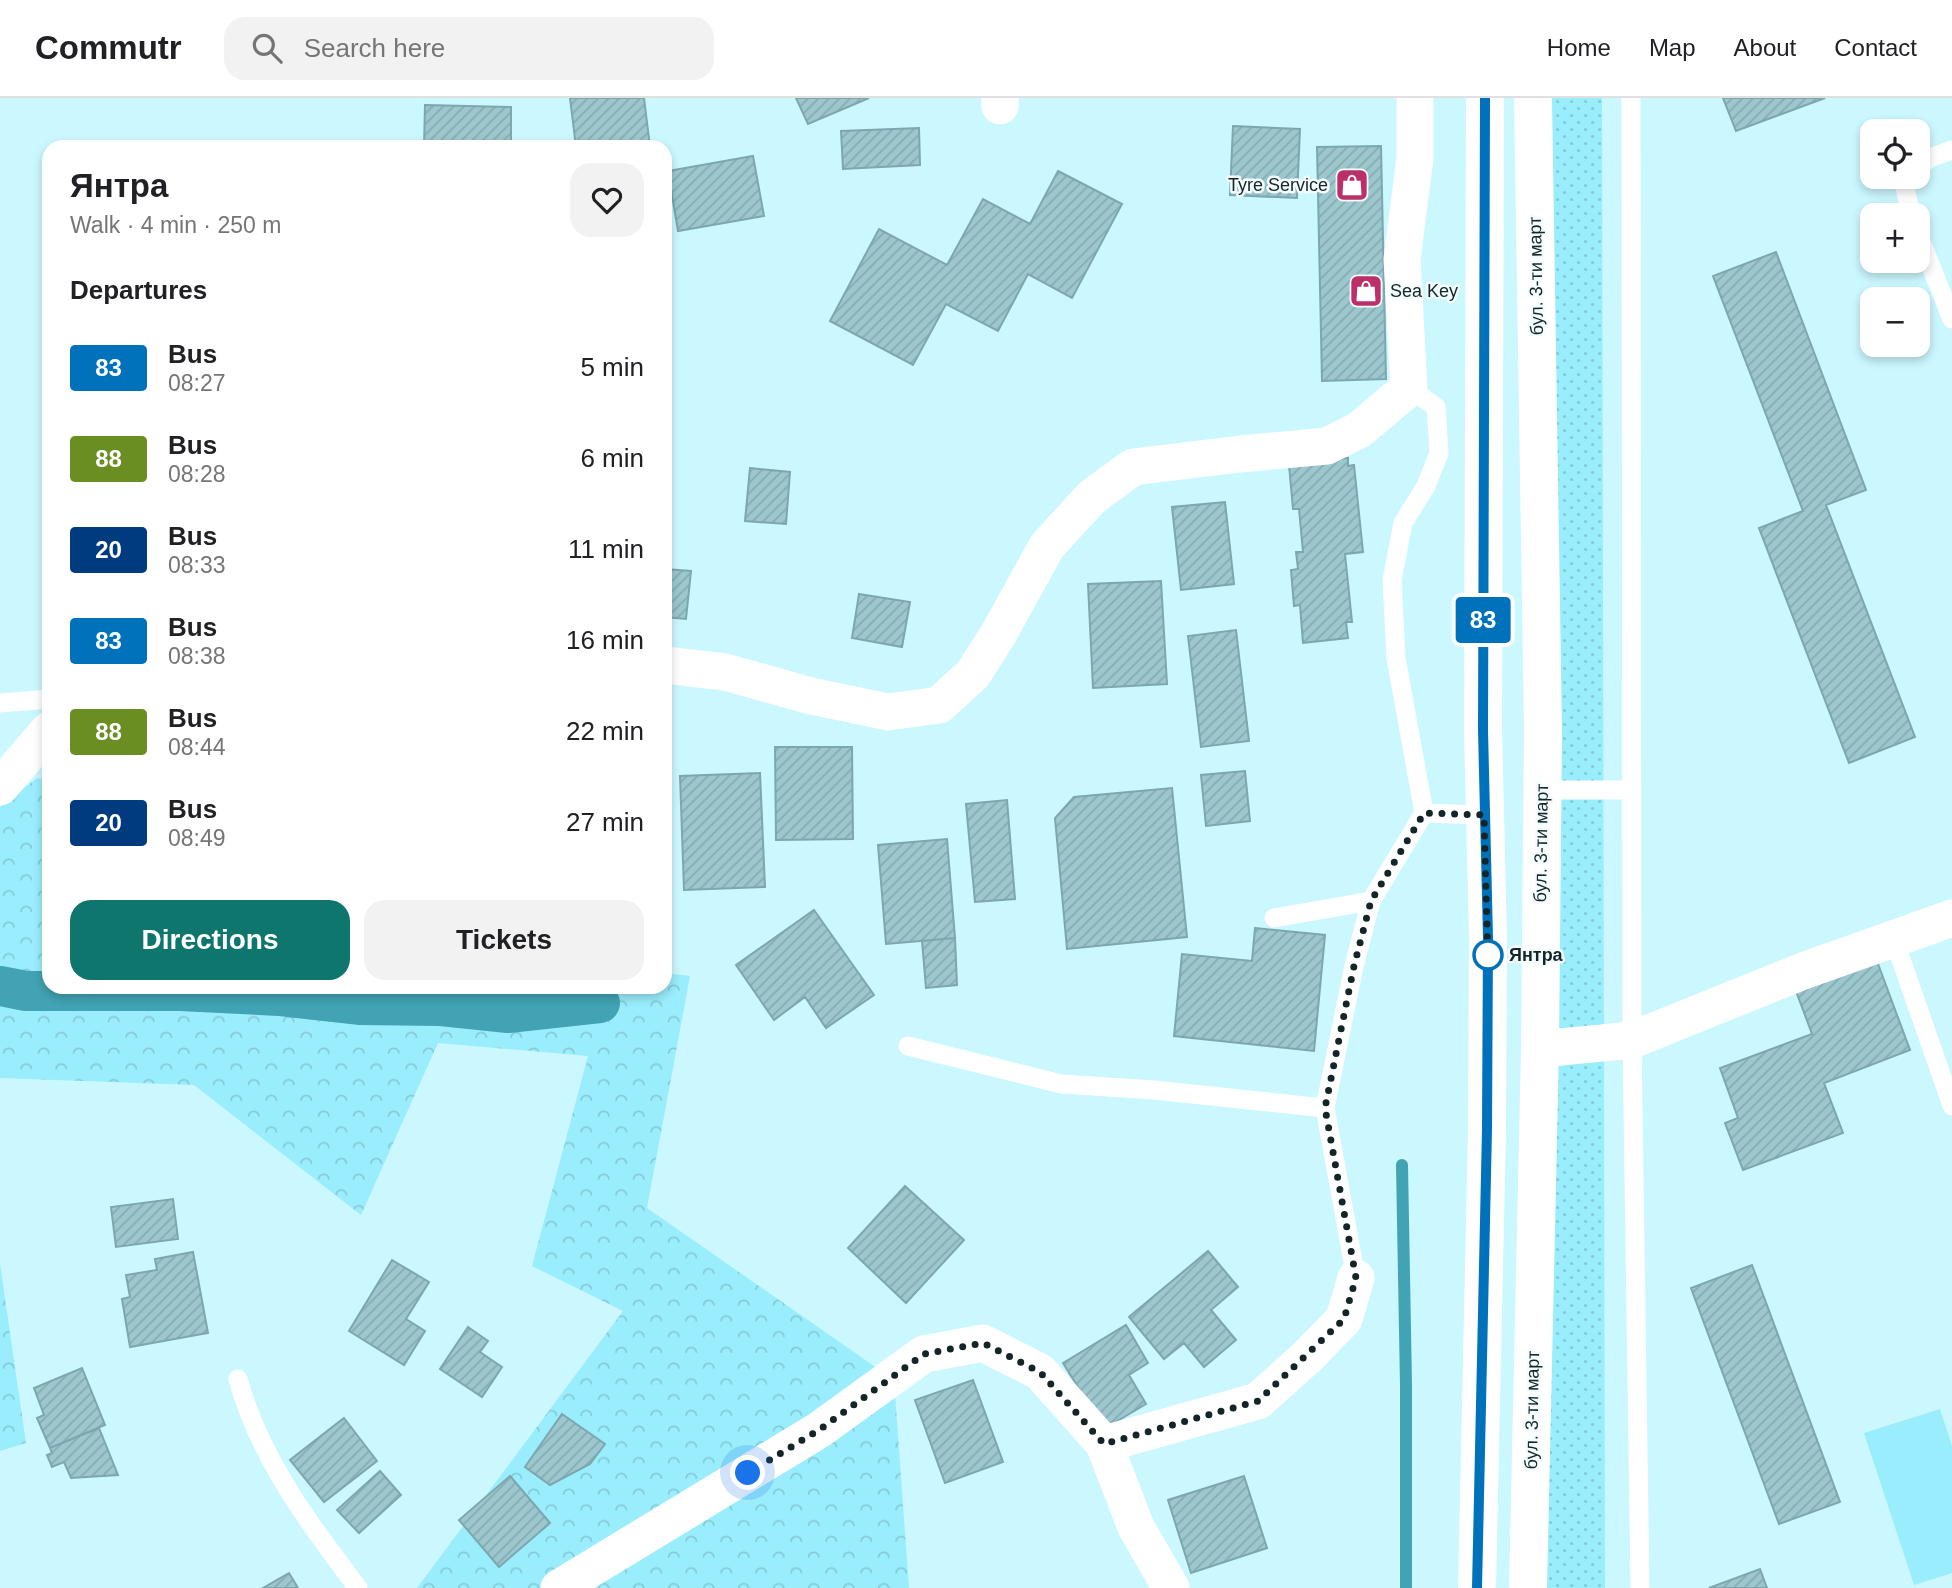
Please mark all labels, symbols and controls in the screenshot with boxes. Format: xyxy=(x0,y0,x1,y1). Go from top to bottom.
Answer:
search box xyxy=(224,17,714,80)
text: Commutr xyxy=(35,29,182,66)
icon: search xyxy=(248,29,286,67)
text: Search here xyxy=(304,33,445,63)
text: Home xyxy=(1547,34,1611,61)
text: Map xyxy=(1649,34,1696,61)
text: About xyxy=(1734,34,1796,61)
text: Contact xyxy=(1834,34,1917,61)
map controls xyxy=(1860,119,1930,357)
button: locate xyxy=(1860,119,1930,189)
button: heart xyxy=(570,163,644,237)
shop icon: Tyre Service xyxy=(1333,166,1371,204)
text: Янтра xyxy=(70,167,168,204)
place label: Tyre Service xyxy=(1228,175,1328,195)
button: + xyxy=(1860,203,1930,273)
text: Walk · 4 min · 250 m xyxy=(70,212,281,238)
street label: бул. 3-ти март xyxy=(1525,217,1547,335)
shop icon: Sea Key xyxy=(1347,272,1385,310)
text: Departures xyxy=(70,275,207,305)
place label: Sea Key xyxy=(1390,281,1458,301)
button: − xyxy=(1860,287,1930,357)
text: Bus xyxy=(168,339,217,369)
text: 5 min xyxy=(580,352,644,382)
text: 83 xyxy=(95,354,122,381)
text: 08:27 xyxy=(168,370,226,396)
text: Bus xyxy=(168,430,217,460)
text: 6 min xyxy=(580,443,644,473)
text: 88 xyxy=(95,445,122,472)
text: 08:28 xyxy=(168,461,226,487)
text: Bus xyxy=(168,521,217,551)
text: 11 min xyxy=(568,534,644,564)
text: 20 xyxy=(95,536,122,563)
text: 08:33 xyxy=(168,552,226,578)
line badge: 83 xyxy=(1452,597,1514,643)
text: 83 xyxy=(1470,606,1496,633)
text: Bus xyxy=(168,612,217,642)
text: 16 min xyxy=(566,625,644,655)
text: 83 xyxy=(95,627,122,654)
text: 08:38 xyxy=(168,643,226,669)
text: Bus xyxy=(168,703,217,733)
text: 22 min xyxy=(566,716,644,746)
text: 88 xyxy=(95,718,122,745)
text: 08:44 xyxy=(168,734,226,760)
street label: бул. 3-ти март xyxy=(1530,784,1552,902)
text: Bus xyxy=(168,794,217,824)
text: 27 min xyxy=(566,807,644,837)
text: 20 xyxy=(95,809,122,836)
text: 08:49 xyxy=(168,825,226,851)
button: Directions xyxy=(70,900,350,980)
button: Tickets xyxy=(364,900,644,980)
marker: Янтра xyxy=(1473,940,1503,970)
place label: Янтра xyxy=(1509,945,1564,965)
street label: бул. 3-ти март xyxy=(1521,1351,1543,1469)
your location xyxy=(730,1455,765,1490)

